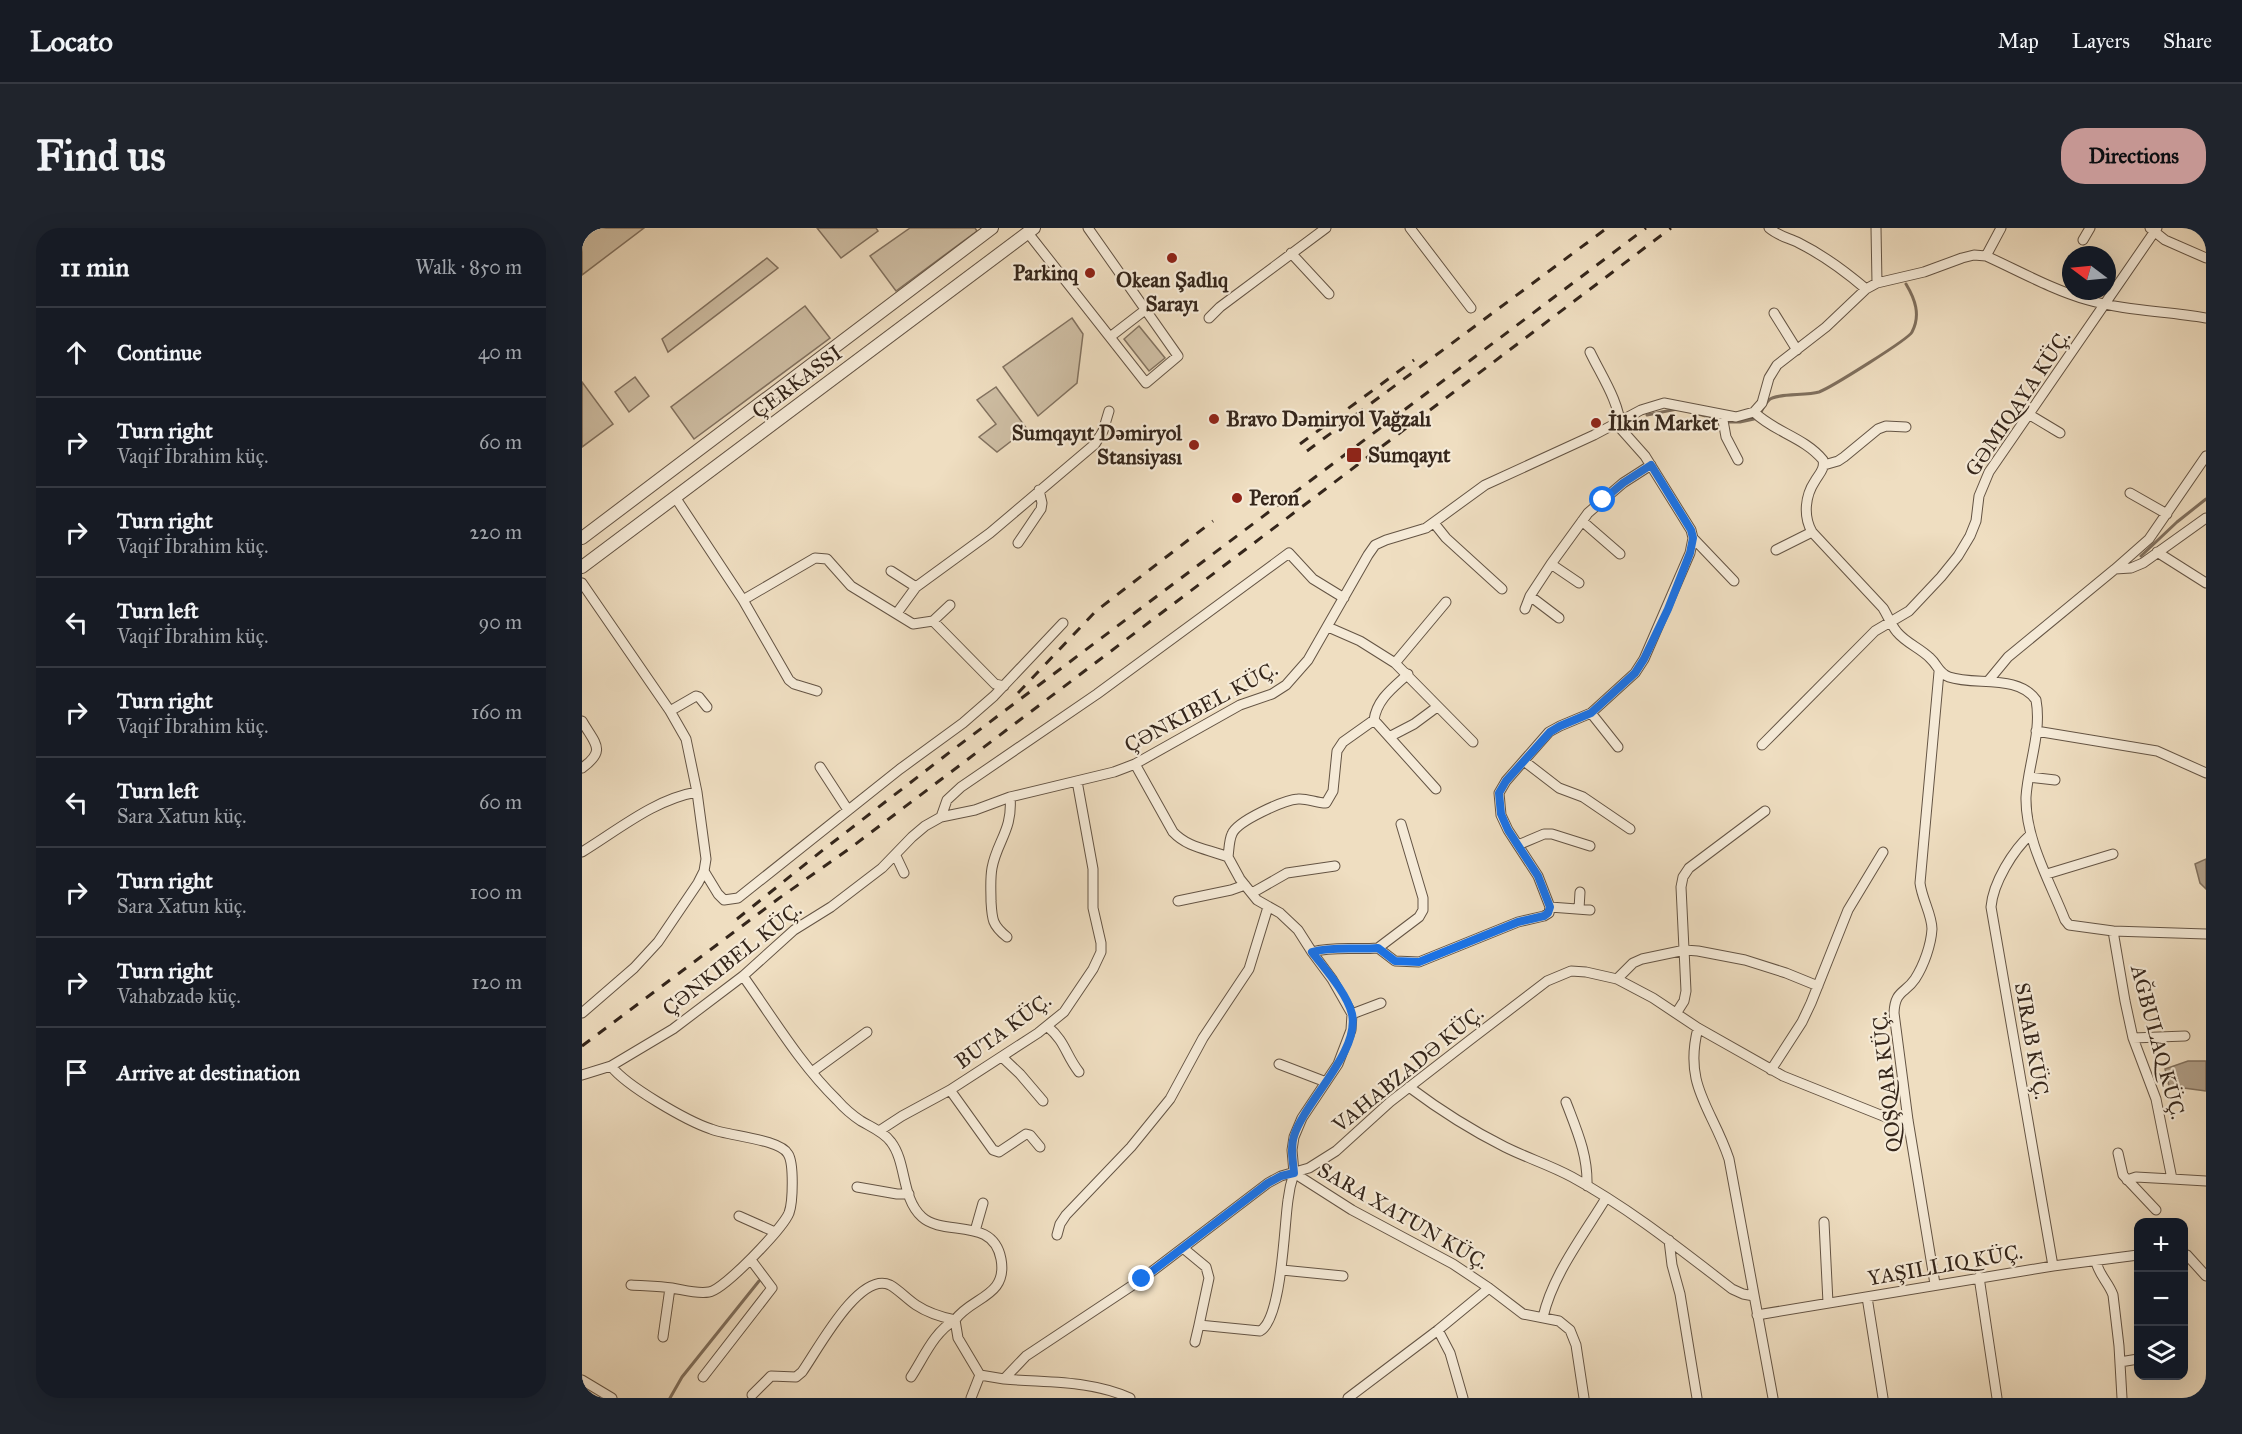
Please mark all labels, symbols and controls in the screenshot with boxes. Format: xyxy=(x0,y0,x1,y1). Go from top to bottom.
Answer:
text: Locato xyxy=(30,24,113,59)
text: Map xyxy=(1998,28,2039,54)
text: Layers xyxy=(2072,28,2130,54)
text: Share xyxy=(2163,28,2212,54)
button: Directions xyxy=(2061,128,2206,184)
text: Find us xyxy=(36,130,166,182)
north arrow xyxy=(2062,246,2116,300)
text: 11 min xyxy=(60,251,129,283)
marker: Okean Şadlıq Sarayı xyxy=(1165,251,1179,265)
text: Walk · 850 m xyxy=(415,255,522,279)
place label: Parkinq xyxy=(1013,260,1079,286)
marker: Parkinq xyxy=(1083,266,1097,280)
place label: Okean Şadlıq Sarayı xyxy=(1116,267,1229,317)
street label: GƏMIQAYA KÜÇ. xyxy=(1959,325,2077,481)
icon: ahead xyxy=(60,336,93,369)
text: Continue xyxy=(117,339,202,366)
text: 40 m xyxy=(478,340,522,364)
street label: ÇERKASSI xyxy=(747,340,847,424)
place label: Bravo Dəmiryol Vağzalı xyxy=(1226,406,1431,432)
place label: İlkin Market xyxy=(1608,409,1719,436)
marker: Bravo Dəmiryol Vağzalı xyxy=(1207,412,1221,426)
marker: İlkin Market xyxy=(1589,416,1603,430)
text: Turn right xyxy=(117,417,213,444)
place label: Sumqayıt Dəmiryol Stansiyası xyxy=(1012,420,1183,470)
icon: right xyxy=(60,426,93,459)
text: 60 m xyxy=(479,430,522,454)
marker: Sumqayıt Dəmiryol Stansiyası xyxy=(1187,438,1201,452)
place label: Sumqayıt xyxy=(1368,442,1451,468)
text: Vaqif İbrahim küç. xyxy=(117,444,268,468)
marker: Sumqayıt xyxy=(1345,446,1363,464)
place label: Peron xyxy=(1249,485,1300,511)
route start xyxy=(1589,486,1615,512)
marker: Peron xyxy=(1230,491,1244,505)
text: Turn right xyxy=(117,507,213,534)
icon: right xyxy=(60,516,93,549)
text: 220 m xyxy=(470,520,522,544)
text: Vaqif İbrahim küç. xyxy=(117,534,268,558)
text: Turn left xyxy=(117,597,199,624)
icon: left xyxy=(60,606,93,639)
text: 90 m xyxy=(479,610,522,634)
text: Vaqif İbrahim küç. xyxy=(117,624,268,648)
street label: ÇƏNKIBEL KÜÇ. xyxy=(1120,656,1282,758)
text: Turn right xyxy=(117,687,213,714)
icon: right xyxy=(60,696,93,729)
text: 160 m xyxy=(471,700,522,724)
text: Vaqif İbrahim küç. xyxy=(117,714,268,738)
text: Turn left xyxy=(117,777,199,804)
icon: left xyxy=(60,786,93,819)
text: 60 m xyxy=(479,790,522,814)
text: Sara Xatun küç. xyxy=(117,804,246,828)
text: Turn right xyxy=(117,867,213,894)
icon: right xyxy=(60,876,93,909)
text: 100 m xyxy=(470,880,522,904)
text: Sara Xatun küç. xyxy=(117,894,246,918)
street label: ÇƏNKIBEL KÜÇ. xyxy=(657,896,807,1022)
text: Turn right xyxy=(117,957,213,984)
street label: AĞBULAQ KÜÇ. xyxy=(2125,961,2191,1122)
icon: right xyxy=(60,966,93,999)
text: 120 m xyxy=(471,970,522,994)
street label: SIRAB KÜÇ. xyxy=(2009,981,2055,1101)
text: Vahabzadə küç. xyxy=(117,984,241,1008)
street label: BUTA KÜÇ. xyxy=(950,987,1056,1075)
street label: VAHABZADƏ KÜÇ. xyxy=(1326,1000,1489,1139)
street label: QOŞQAR KÜÇ. xyxy=(1867,1011,1907,1153)
icon: arrive xyxy=(60,1056,93,1089)
text: Arrive at destination xyxy=(117,1059,300,1086)
street label: SARA XATUN KÜÇ. xyxy=(1313,1157,1493,1275)
map controls xyxy=(2134,1218,2188,1380)
button: + xyxy=(2134,1218,2188,1272)
street label: YAŞILLIQ KÜÇ. xyxy=(1865,1239,2025,1291)
route end xyxy=(1128,1265,1154,1291)
button: − xyxy=(2134,1272,2188,1326)
button: layers xyxy=(2134,1326,2188,1380)

